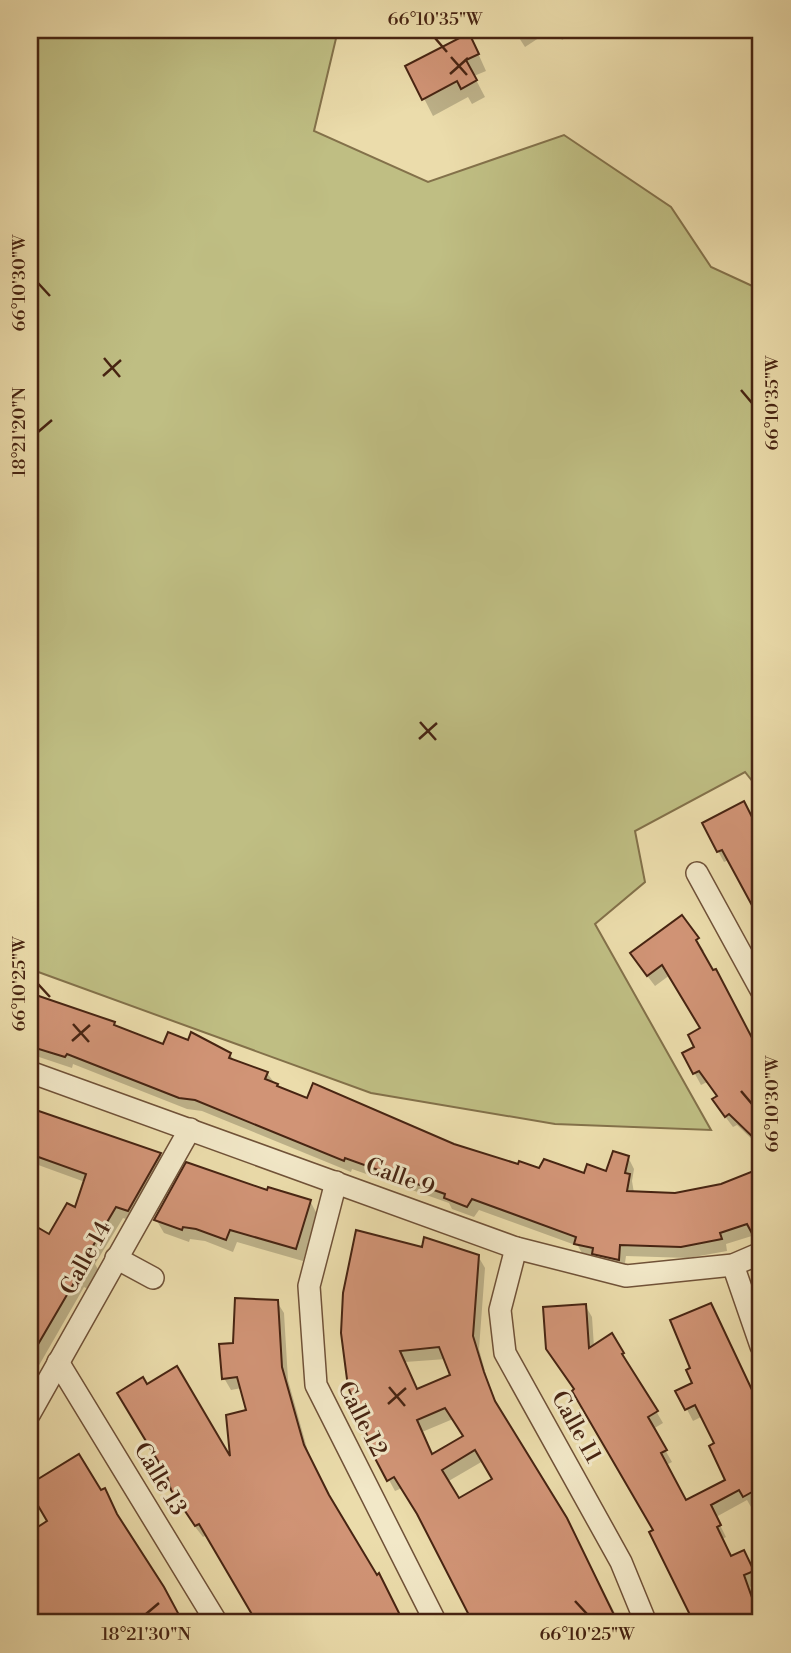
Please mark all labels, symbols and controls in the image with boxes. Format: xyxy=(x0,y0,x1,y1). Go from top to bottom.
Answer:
text: 66°10'35"W xyxy=(388,8,483,31)
text: 66°10'30"W xyxy=(8,234,31,331)
text: 66°10'35"W xyxy=(761,355,784,450)
text: 18°21'20"N xyxy=(8,386,31,477)
text: 66°10'25"W xyxy=(8,936,31,1032)
text: 66°10'30"W xyxy=(761,1055,784,1152)
street label: Calle 9 xyxy=(362,1152,438,1202)
street label: Calle 14 xyxy=(54,1216,118,1300)
street label: Calle 12 xyxy=(331,1377,393,1461)
street label: Calle 11 xyxy=(545,1386,607,1468)
street label: Calle 13 xyxy=(127,1437,193,1521)
text: 18°21'30"N xyxy=(101,1623,191,1646)
text: 66°10'25"W xyxy=(539,1623,635,1646)

